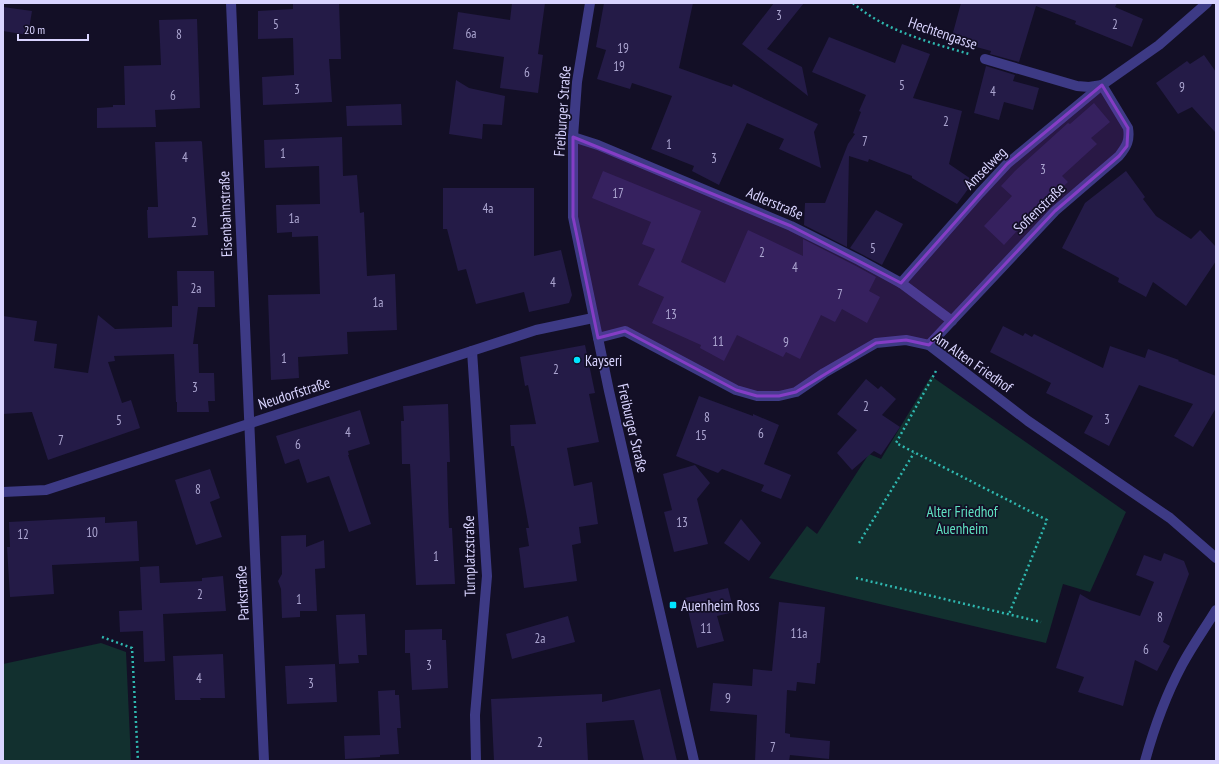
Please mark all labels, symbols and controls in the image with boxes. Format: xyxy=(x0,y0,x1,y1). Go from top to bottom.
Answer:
house number: 3 xyxy=(776,7,782,24)
street label: Hechtengasse xyxy=(906,12,980,54)
scale bar xyxy=(18,16,88,42)
house number: 5 xyxy=(273,16,279,33)
house number: 2 xyxy=(1112,16,1118,33)
text: 20 m xyxy=(24,22,45,37)
house number: 6a xyxy=(465,25,477,42)
house number: 8 xyxy=(176,26,182,43)
house number: 19 xyxy=(617,40,629,57)
house number: 19 xyxy=(613,58,625,75)
house number: 6 xyxy=(524,64,530,81)
street label: Freiburger Straße xyxy=(549,65,575,157)
house number: 5 xyxy=(899,77,905,94)
house number: 9 xyxy=(1179,79,1185,96)
house number: 3 xyxy=(294,81,300,98)
house number: 4 xyxy=(990,83,996,100)
house number: 6 xyxy=(170,87,176,104)
house number: 2 xyxy=(943,113,949,130)
house number: 7 xyxy=(862,133,868,150)
house number: 1 xyxy=(666,136,672,153)
street label: Amselweg xyxy=(960,143,1010,193)
house number: 1 xyxy=(280,145,286,162)
house number: 4 xyxy=(182,149,188,166)
house number: 3 xyxy=(711,150,717,167)
house number: 3 xyxy=(1040,161,1046,178)
street label: Eisenbahnstraße xyxy=(214,171,236,257)
street label: Sofienstraße xyxy=(1009,179,1069,237)
street label: Adlerstraße xyxy=(744,182,806,224)
house number: 17 xyxy=(612,185,624,202)
house number: 4a xyxy=(482,200,494,217)
house number: 1a xyxy=(288,210,300,227)
house number: 2 xyxy=(191,214,197,231)
house number: 5 xyxy=(870,240,876,257)
house number: 2 xyxy=(759,244,765,261)
house number: 4 xyxy=(792,259,798,276)
house number: 4 xyxy=(550,274,556,291)
house number: 2a xyxy=(190,280,202,297)
house number: 7 xyxy=(837,286,843,303)
house number: 1a xyxy=(372,294,384,311)
house number: 13 xyxy=(665,306,677,323)
street label: Am Alten Friedhof xyxy=(929,327,1018,397)
house number: 11 xyxy=(712,333,724,350)
house number: 9 xyxy=(783,334,789,351)
house number: 1 xyxy=(281,350,287,367)
place label: Kayseri xyxy=(585,351,622,370)
marker: Kayseri xyxy=(572,355,582,365)
house number: 2 xyxy=(553,361,559,378)
street label: Neudorfstraße xyxy=(256,372,332,414)
house number: 3 xyxy=(192,379,198,396)
street label: Freiburger Straße xyxy=(614,382,652,474)
house number: 2 xyxy=(863,398,869,415)
house number: 8 xyxy=(704,409,710,426)
house number: 3 xyxy=(1104,411,1110,428)
house number: 5 xyxy=(116,412,122,429)
house number: 4 xyxy=(345,424,351,441)
house number: 6 xyxy=(758,425,764,442)
house number: 15 xyxy=(695,427,707,444)
house number: 7 xyxy=(58,432,64,449)
house number: 6 xyxy=(295,436,301,453)
house number: 8 xyxy=(195,481,201,498)
park label: Alter Friedhof Auenheim xyxy=(926,502,999,538)
house number: 13 xyxy=(676,514,688,531)
street label: Turnplatzstraße xyxy=(459,515,479,597)
house number: 10 xyxy=(86,524,98,541)
house number: 12 xyxy=(17,526,29,543)
house number: 1 xyxy=(433,548,439,565)
street label: Parkstraße xyxy=(231,565,253,621)
house number: 2 xyxy=(197,586,203,603)
house number: 1 xyxy=(296,591,302,608)
place label: Auenheim Ross xyxy=(681,596,760,615)
marker: Auenheim Ross xyxy=(668,600,678,610)
house number: 8 xyxy=(1157,609,1163,626)
house number: 11 xyxy=(700,620,712,637)
house number: 11a xyxy=(791,625,807,642)
house number: 2a xyxy=(534,630,546,647)
house number: 6 xyxy=(1143,641,1149,658)
house number: 3 xyxy=(426,657,432,674)
house number: 4 xyxy=(196,670,202,687)
house number: 3 xyxy=(308,675,314,692)
house number: 9 xyxy=(725,690,731,707)
house number: 2 xyxy=(537,734,543,751)
house number: 7 xyxy=(770,739,776,756)

